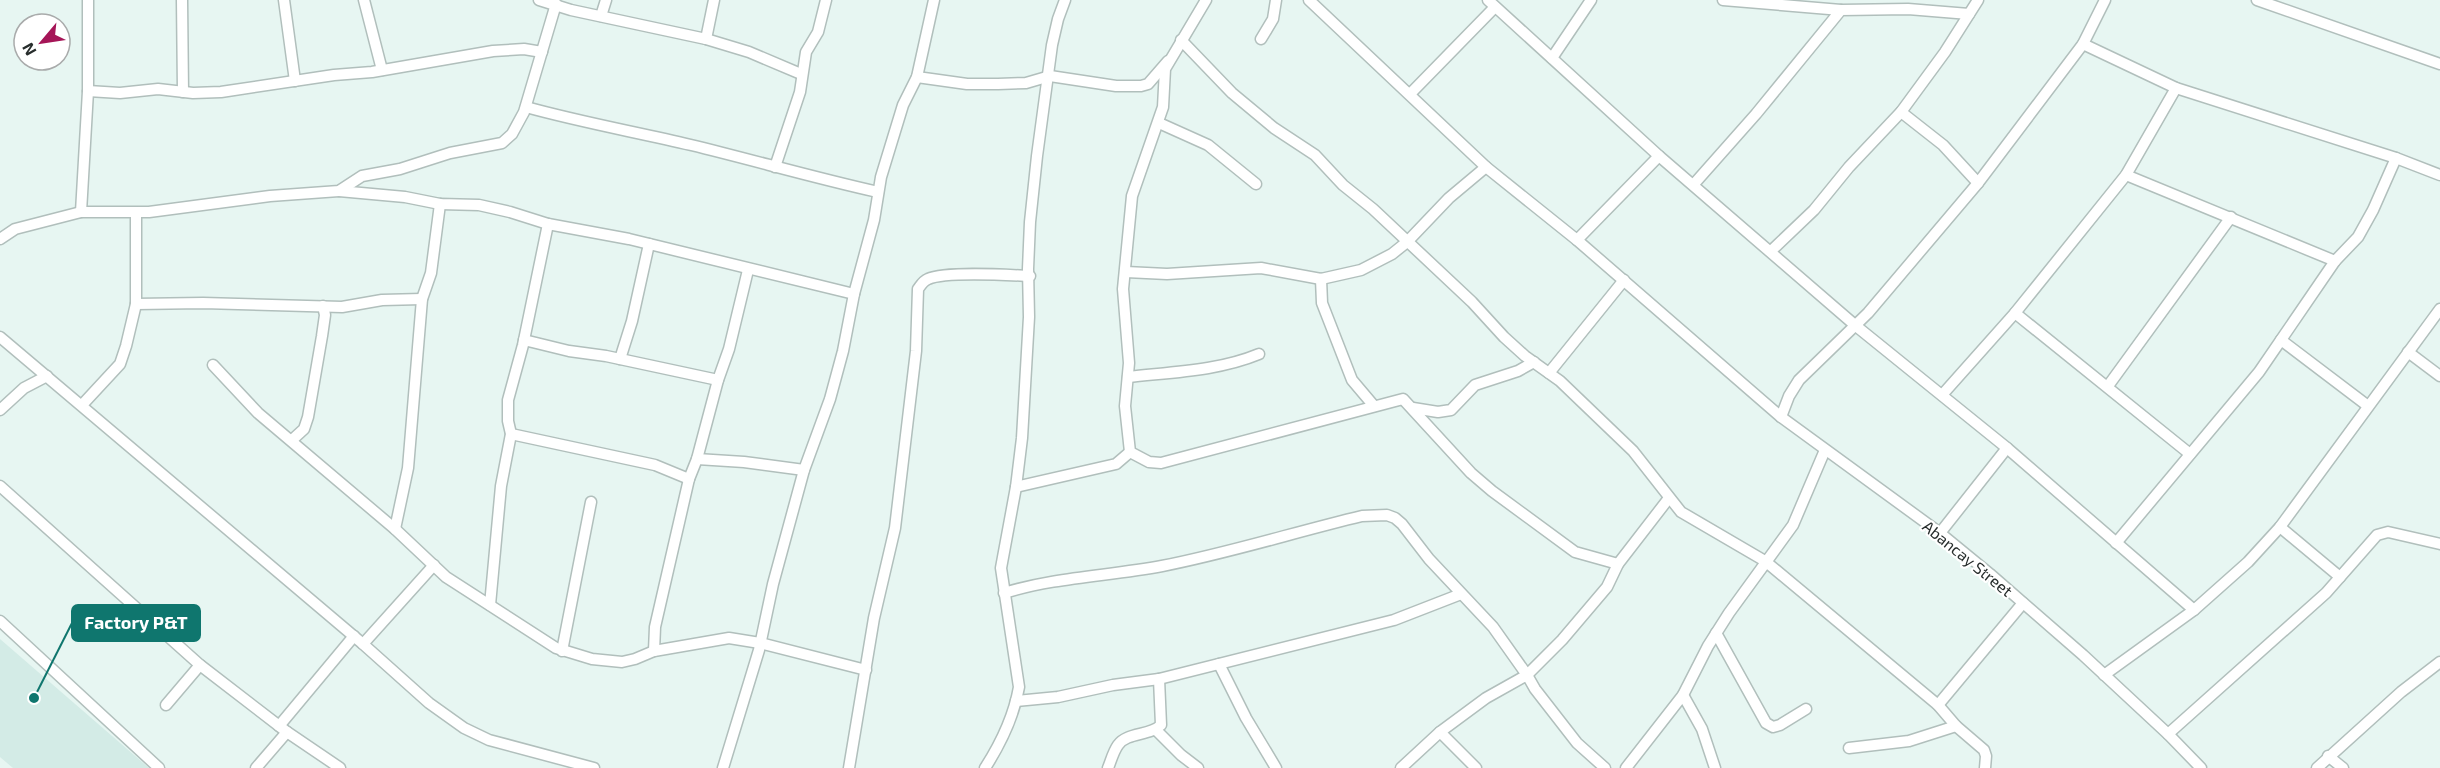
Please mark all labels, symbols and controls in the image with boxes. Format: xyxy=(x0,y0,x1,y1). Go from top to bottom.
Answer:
north arrow xyxy=(12,12,72,72)
text: N xyxy=(17,40,40,59)
street label: Abancay Street xyxy=(1919,516,2017,600)
callout: Factory P&T xyxy=(72,605,200,641)
text: Factory P&T xyxy=(84,611,188,633)

